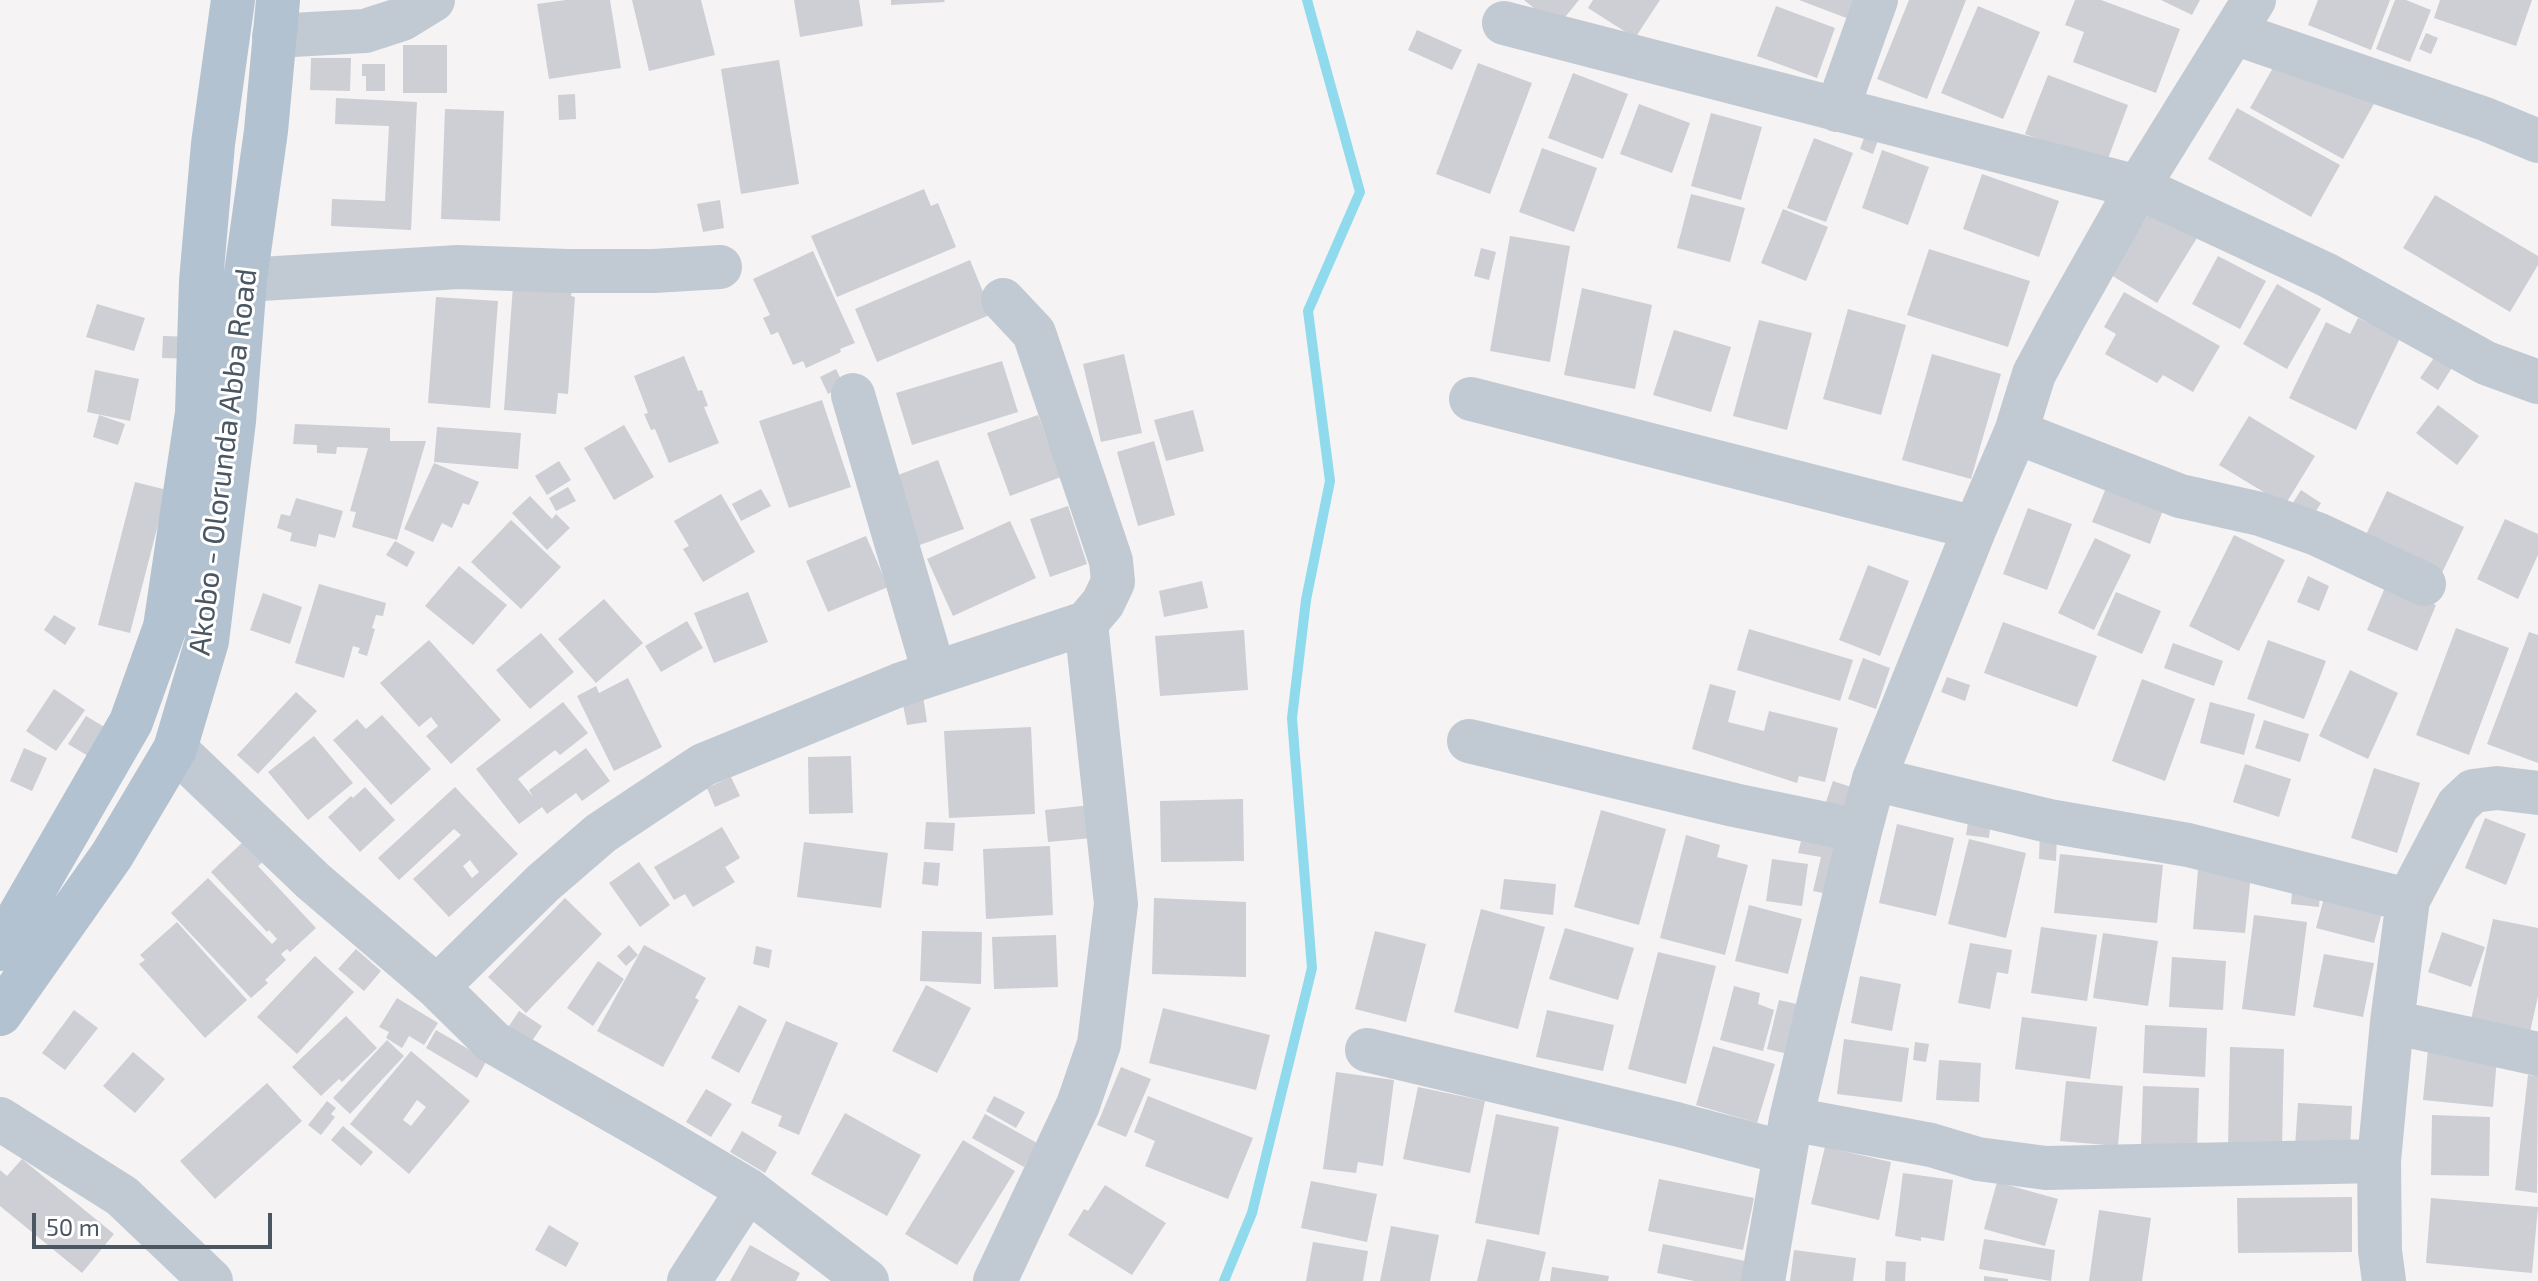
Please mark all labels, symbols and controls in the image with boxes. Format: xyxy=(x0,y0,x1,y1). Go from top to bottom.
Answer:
street label: Akobo - Olorunda Abba Road xyxy=(181,266,265,658)
scale bar xyxy=(36,1197,276,1247)
text: 50 m xyxy=(46,1212,100,1241)

